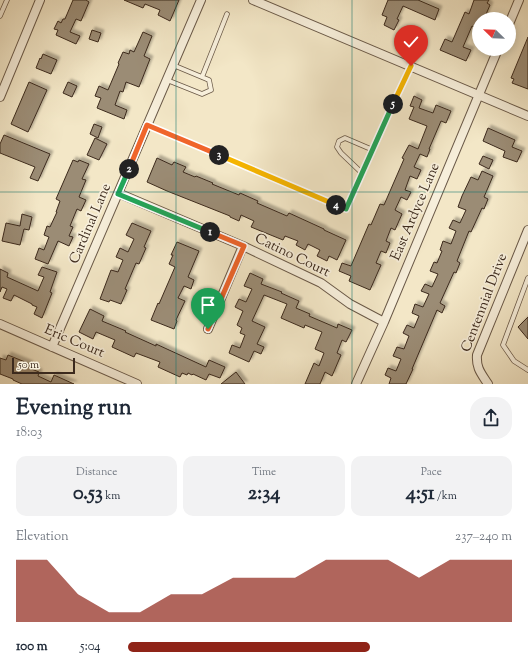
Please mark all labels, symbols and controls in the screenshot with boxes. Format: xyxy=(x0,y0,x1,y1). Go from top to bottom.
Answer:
north arrow xyxy=(472,12,516,56)
map controls xyxy=(472,12,516,56)
pin xyxy=(394,25,428,66)
icon: check xyxy=(400,31,422,53)
pin: 5 xyxy=(383,94,403,114)
text: 5 xyxy=(391,96,395,112)
pin: 3 xyxy=(209,145,229,165)
text: 3 xyxy=(217,147,221,163)
pin: 2 xyxy=(119,159,139,179)
street label: East Ardyce Lane xyxy=(386,160,446,264)
text: 2 xyxy=(126,161,132,177)
street label: Cardinal Lane xyxy=(65,181,117,267)
pin: 4 xyxy=(326,195,346,215)
text: 4 xyxy=(333,197,339,213)
pin: 1 xyxy=(200,222,220,242)
text: 1 xyxy=(208,224,212,240)
street label: Catino Court xyxy=(251,229,333,283)
street label: Centennial Drive xyxy=(457,251,513,355)
pin xyxy=(191,288,225,329)
icon: arrive xyxy=(197,294,219,316)
street label: Eric Court xyxy=(41,320,107,364)
scale bar xyxy=(12,356,75,375)
text: 50 m xyxy=(18,357,39,373)
text: Evening run xyxy=(16,393,132,425)
button: share xyxy=(470,397,512,439)
text: 18:03 xyxy=(16,424,42,442)
text: Distance xyxy=(76,464,117,480)
text: Time xyxy=(252,464,276,480)
text: Pace xyxy=(421,464,442,480)
text: 0.53 xyxy=(73,480,103,509)
text: 2:34 xyxy=(248,480,280,509)
text: 4:51 xyxy=(406,480,435,509)
text: km xyxy=(103,488,120,504)
text: /km xyxy=(435,488,457,504)
text: Elevation xyxy=(16,528,69,546)
text: 237–240 m xyxy=(455,528,512,546)
text: 100 m xyxy=(16,638,48,656)
text: 5:04 xyxy=(80,638,101,656)

